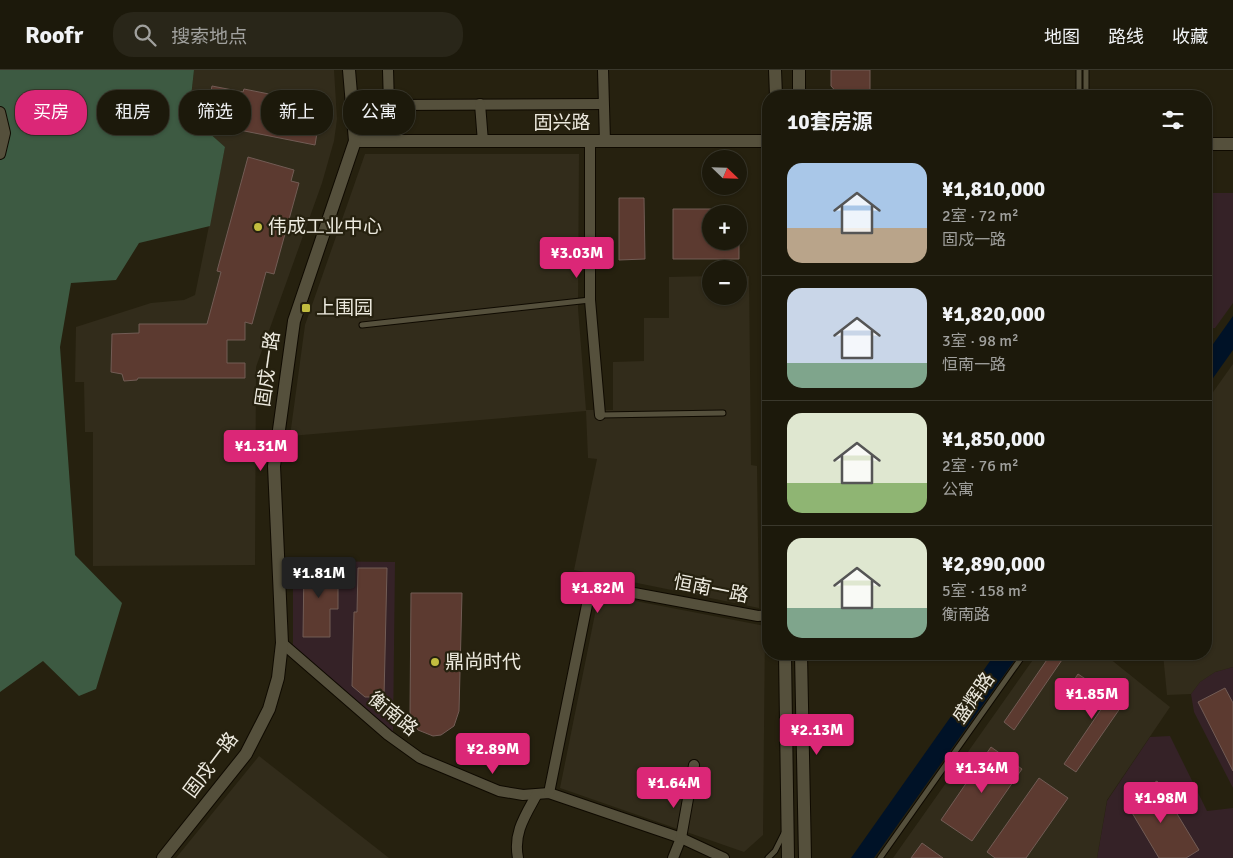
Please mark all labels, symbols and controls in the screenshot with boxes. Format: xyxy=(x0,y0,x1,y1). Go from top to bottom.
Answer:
search box xyxy=(113,12,463,57)
text: Roofr xyxy=(25,20,83,50)
icon: search xyxy=(131,21,159,49)
text: 搜索地点 xyxy=(171,25,247,49)
text: 地图 xyxy=(1044,26,1080,48)
text: 路线 xyxy=(1108,26,1144,48)
text: 收藏 xyxy=(1172,26,1208,48)
chip: 买房 xyxy=(15,90,87,135)
chip: 租房 xyxy=(97,90,169,135)
chip: 筛选 xyxy=(179,90,251,135)
chip: 新上 xyxy=(261,90,333,135)
chip: 公寓 xyxy=(343,90,415,135)
icon: filters xyxy=(1159,106,1187,134)
text: 10套房源 xyxy=(787,109,873,135)
street label: 固兴路 xyxy=(533,111,591,135)
north arrow xyxy=(702,150,748,195)
map controls xyxy=(702,150,747,305)
text: ¥1,810,000 xyxy=(942,176,1045,202)
icon: home xyxy=(827,183,887,243)
button: + xyxy=(702,205,747,250)
text: 2室 · 72 m² xyxy=(942,206,1019,226)
place label: 伟成工业中心 xyxy=(268,215,382,239)
marker: 伟成工业中心 xyxy=(252,221,264,233)
text: 固戍一路 xyxy=(942,230,1006,250)
pin: ¥3.03M xyxy=(536,236,618,279)
text: ¥3.03M xyxy=(551,243,603,263)
button: − xyxy=(702,260,747,305)
place label: 上围园 xyxy=(316,296,373,320)
text: ¥1,820,000 xyxy=(942,301,1045,327)
marker: 上围园 xyxy=(300,302,312,314)
icon: home xyxy=(827,308,887,368)
street label: 固戍一路 xyxy=(251,330,285,408)
text: 3室 · 98 m² xyxy=(942,331,1019,351)
text: 恒南一路 xyxy=(942,355,1006,375)
text: ¥1,850,000 xyxy=(942,426,1045,452)
pin: ¥1.31M xyxy=(220,430,302,472)
icon: home xyxy=(827,433,887,493)
text: ¥1.31M xyxy=(235,436,287,456)
text: 2室 · 76 m² xyxy=(942,456,1019,476)
text: 公寓 xyxy=(942,480,974,500)
text: ¥2,890,000 xyxy=(942,551,1045,577)
pin: ¥1.81M xyxy=(278,556,360,599)
icon: home xyxy=(827,558,887,618)
text: ¥1.81M xyxy=(293,563,345,583)
street label: 恒南一路 xyxy=(671,570,751,608)
pin: ¥1.82M xyxy=(557,572,639,614)
text: ¥1.82M xyxy=(572,578,624,598)
text: 5室 · 158 m² xyxy=(942,581,1027,601)
text: 衡南路 xyxy=(942,605,990,625)
place label: 鼎尚时代 xyxy=(445,650,521,674)
marker: 鼎尚时代 xyxy=(429,656,441,668)
street label: 盛辉路 xyxy=(948,668,1000,728)
pin: ¥1.85M xyxy=(1051,678,1133,720)
text: ¥1.85M xyxy=(1066,684,1118,704)
street label: 衡南路 xyxy=(363,687,423,741)
pin: ¥2.13M xyxy=(776,714,858,756)
text: ¥2.13M xyxy=(791,720,843,740)
street label: 固戍一路 xyxy=(179,727,243,803)
pin: ¥2.89M xyxy=(452,732,534,775)
text: ¥2.89M xyxy=(467,739,519,759)
pin: ¥1.34M xyxy=(941,752,1023,794)
text: ¥1.34M xyxy=(956,758,1008,778)
pin: ¥1.64M xyxy=(633,766,715,809)
text: ¥1.64M xyxy=(648,773,700,793)
pin: ¥1.98M xyxy=(1120,782,1202,824)
text: ¥1.98M xyxy=(1135,788,1187,808)

